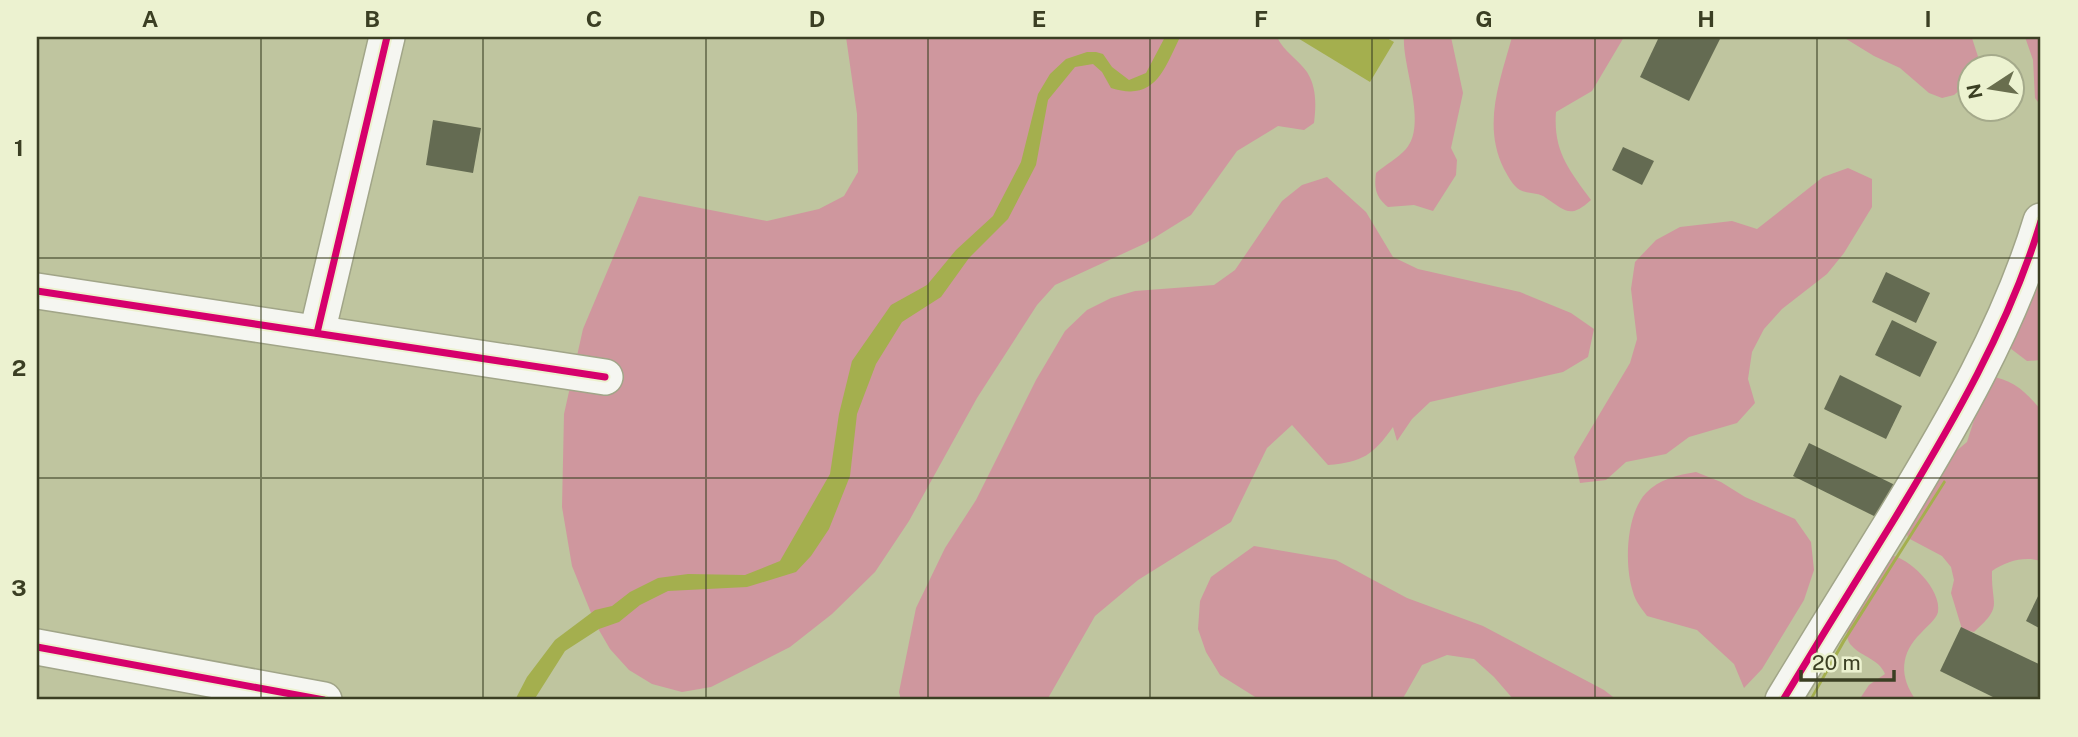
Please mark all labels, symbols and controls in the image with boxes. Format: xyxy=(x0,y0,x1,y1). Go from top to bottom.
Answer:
text: A xyxy=(142,5,159,32)
text: B xyxy=(364,5,380,32)
text: C xyxy=(586,5,602,32)
text: D xyxy=(809,5,825,32)
text: E xyxy=(1032,5,1046,32)
text: F xyxy=(1254,5,1268,32)
text: G xyxy=(1475,5,1493,32)
text: H xyxy=(1697,5,1715,32)
text: I xyxy=(1924,5,1932,32)
north arrow xyxy=(1955,52,2025,122)
text: N xyxy=(1962,82,1987,101)
text: 1 xyxy=(14,134,24,161)
text: 2 xyxy=(12,354,26,381)
text: 3 xyxy=(11,574,27,601)
scale bar xyxy=(1801,639,1894,683)
text: 20 m xyxy=(1812,650,1861,675)

